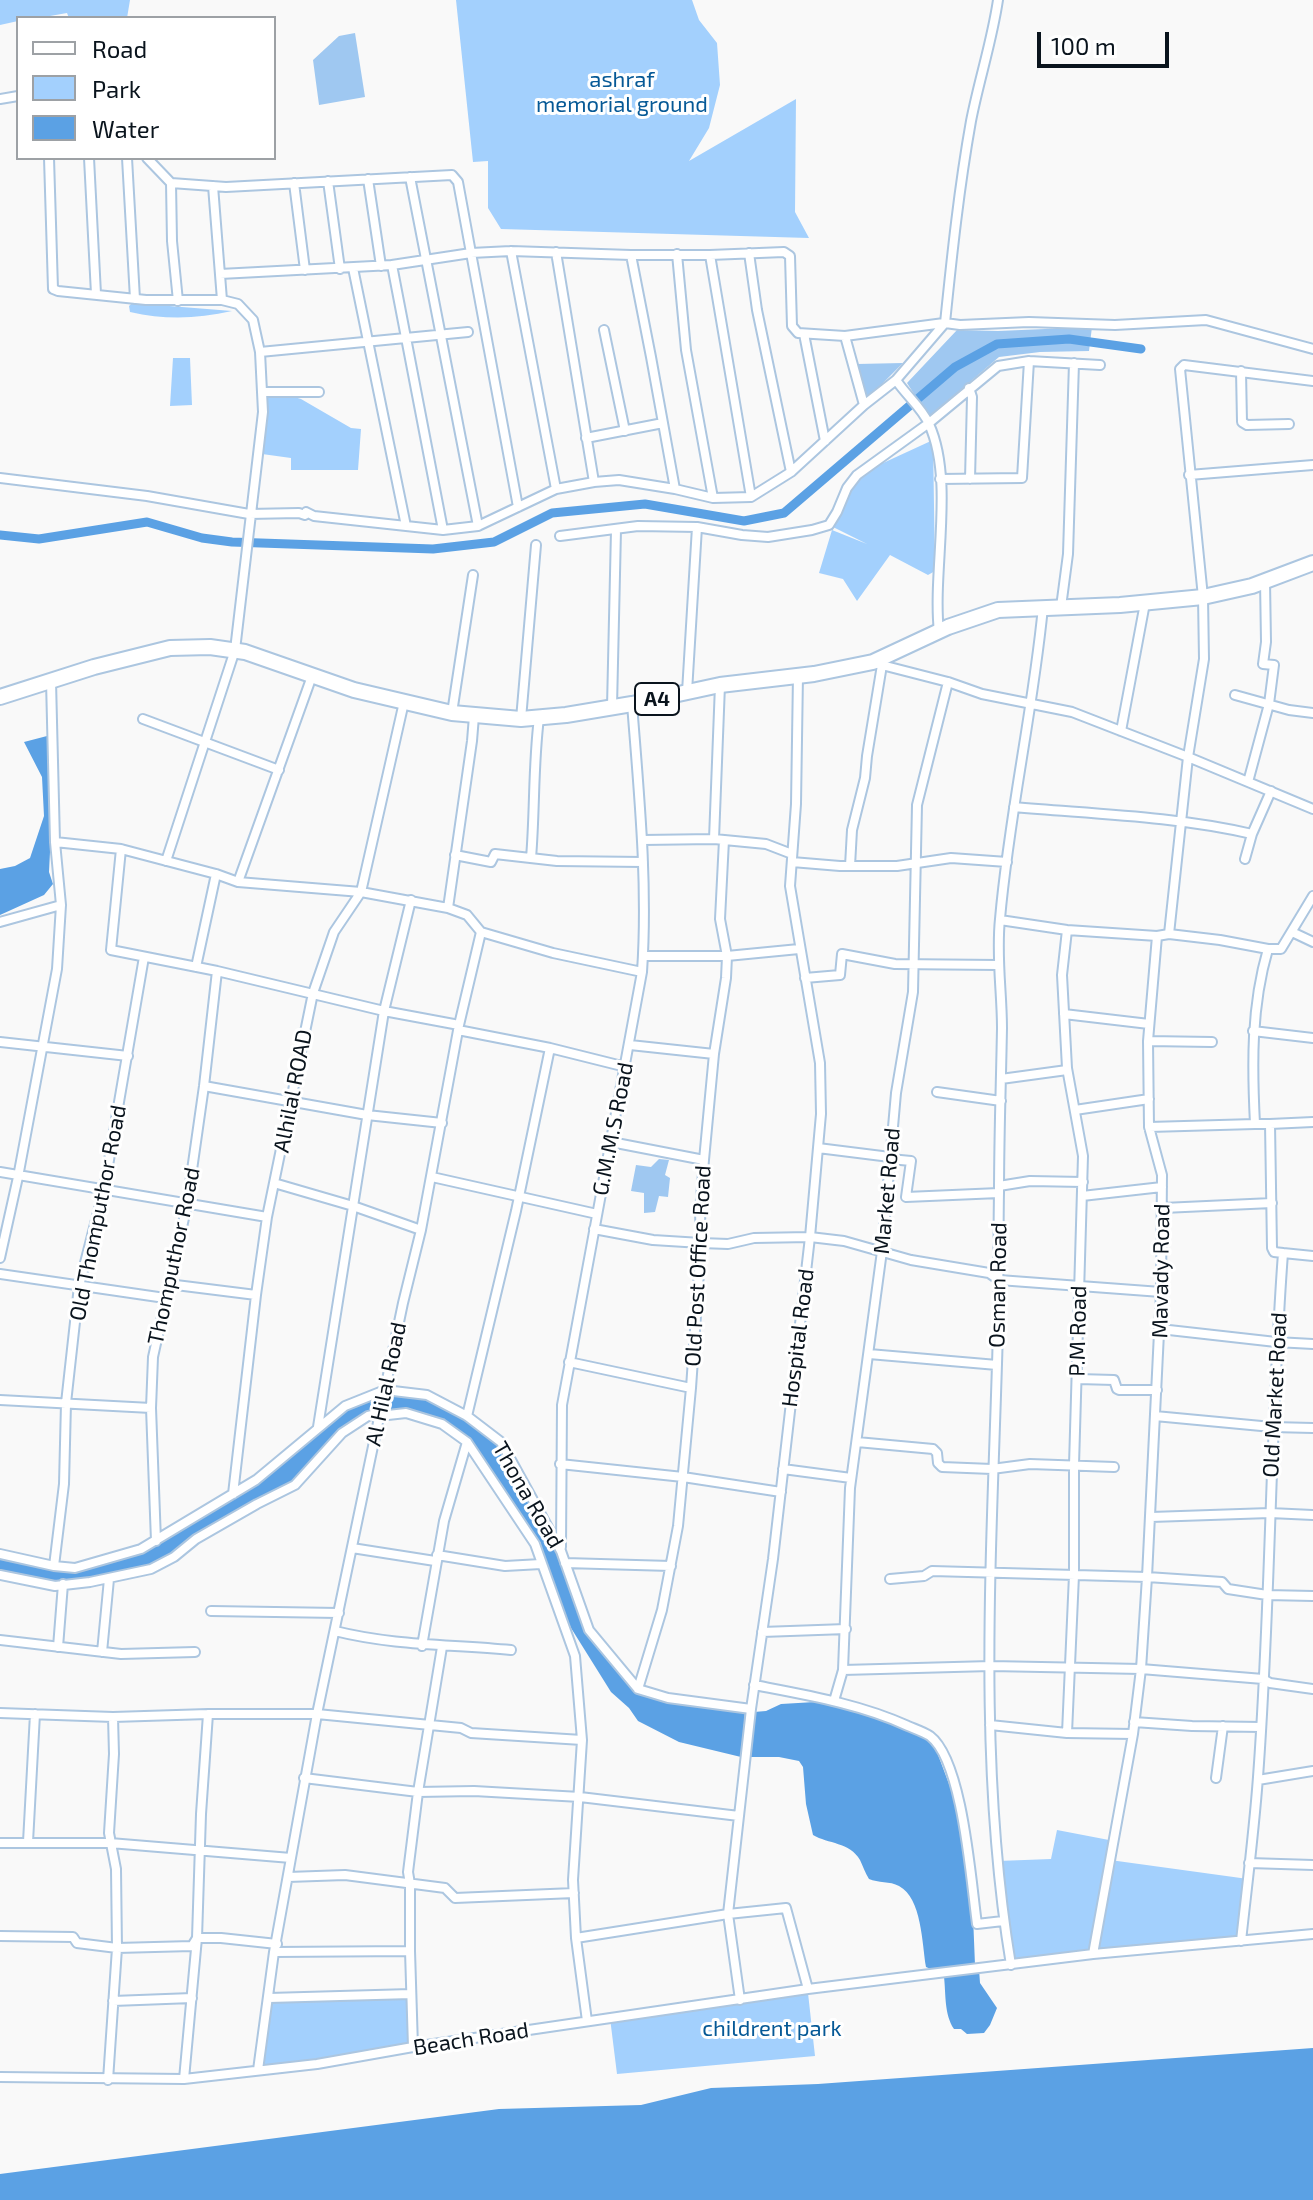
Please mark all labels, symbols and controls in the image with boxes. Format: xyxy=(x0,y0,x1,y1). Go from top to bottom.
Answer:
legend xyxy=(16,16,276,160)
scale bar xyxy=(1041,16,1173,66)
text: 100 m xyxy=(1051,31,1116,60)
text: Road xyxy=(92,34,147,63)
park label: ashraf memorial ground xyxy=(536,67,708,118)
text: Park xyxy=(92,74,141,103)
text: Water xyxy=(92,114,159,143)
road number: A4 xyxy=(635,683,679,715)
street label: Alhilal ROAD xyxy=(268,1027,318,1155)
street label: G.M.M.S Road xyxy=(587,1060,639,1198)
street label: Old Thomputhor Road xyxy=(64,1103,132,1323)
street label: Market Road xyxy=(868,1127,906,1255)
street label: Thomputhor Road xyxy=(142,1165,206,1347)
street label: Old Post Office Road xyxy=(680,1165,716,1367)
street label: Mavady Road xyxy=(1147,1203,1175,1339)
street label: Osman Road xyxy=(984,1222,1012,1348)
street label: Hospital Road xyxy=(776,1267,820,1409)
street label: P.M Road xyxy=(1064,1285,1092,1377)
street label: Old Market Road xyxy=(1257,1312,1293,1478)
street label: Al Hilal Road xyxy=(360,1320,412,1448)
street label: Thona Road xyxy=(487,1437,569,1553)
park label: childrent park xyxy=(702,2016,842,2042)
street label: Beach Road xyxy=(411,2017,531,2061)

